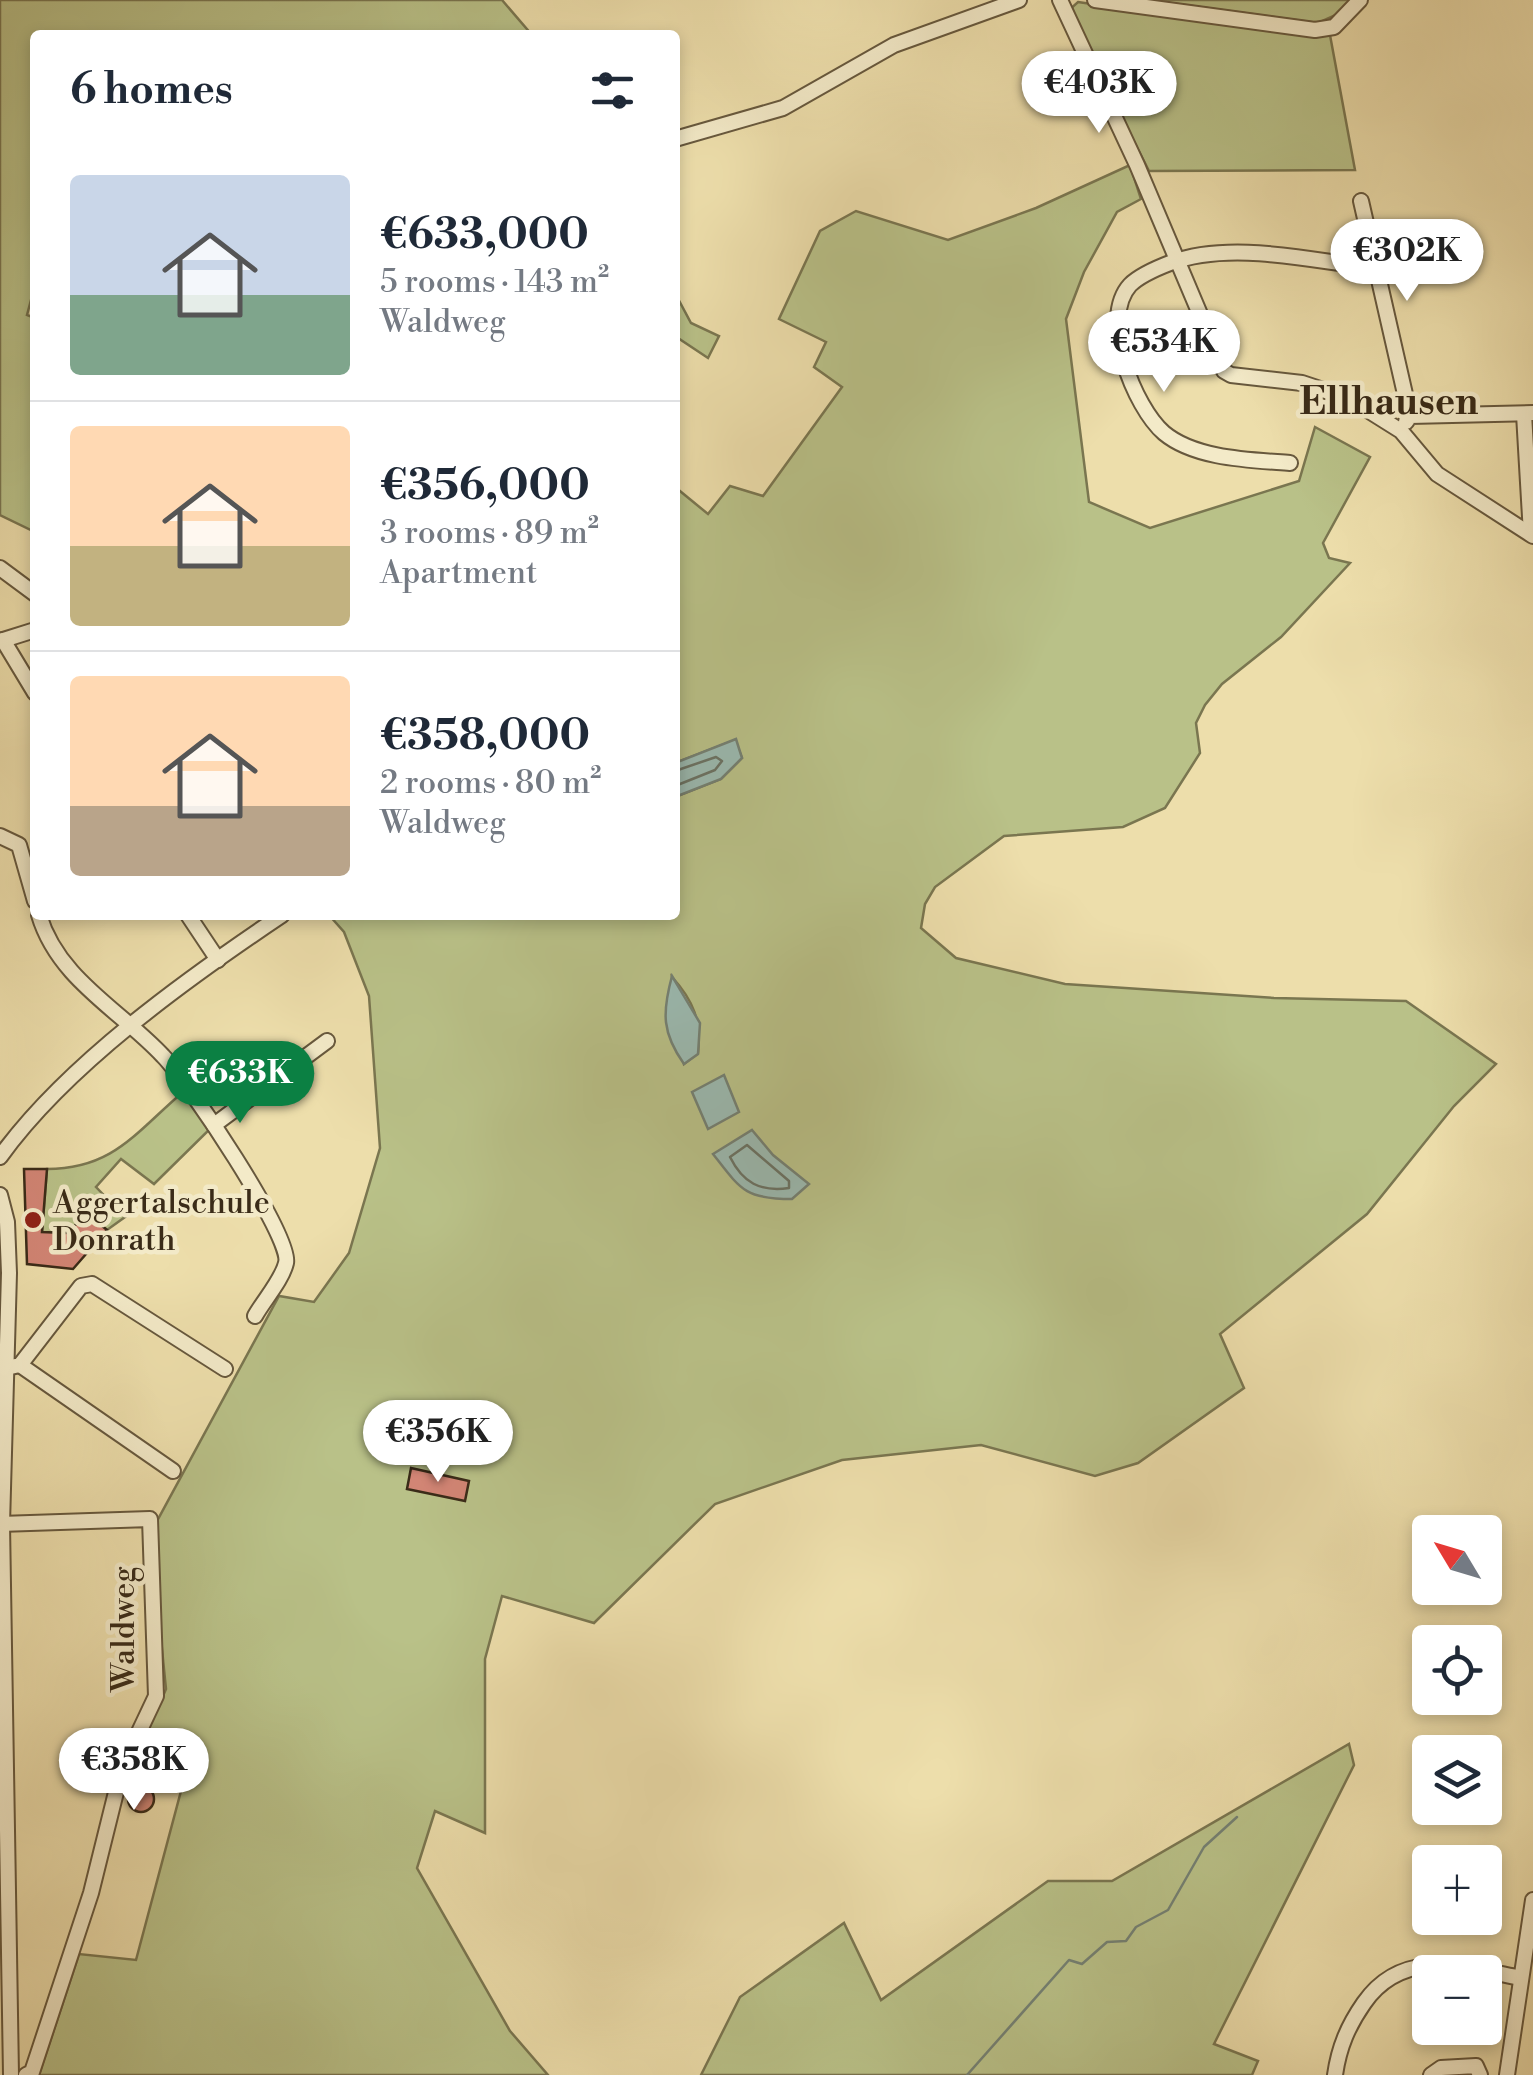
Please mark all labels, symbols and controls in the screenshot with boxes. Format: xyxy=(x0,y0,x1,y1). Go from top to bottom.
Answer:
pin: €403K xyxy=(1029,51,1169,136)
icon: filters xyxy=(585,63,640,118)
text: €403K xyxy=(1044,63,1154,103)
text: 6 homes xyxy=(70,64,233,117)
text: €633,000 xyxy=(380,209,589,262)
icon: home xyxy=(150,215,270,335)
pin: €302K xyxy=(1337,219,1477,304)
text: €302K xyxy=(1353,231,1461,271)
text: 5 rooms · 143 m² xyxy=(380,262,609,302)
text: Waldweg xyxy=(380,302,506,342)
pin: €534K xyxy=(1094,310,1234,395)
text: €534K xyxy=(1110,322,1218,362)
district label: Ellhausen xyxy=(1300,379,1478,426)
text: €356,000 xyxy=(380,460,590,513)
icon: home xyxy=(150,466,270,586)
text: 3 rooms · 89 m² xyxy=(380,513,599,553)
text: Apartment xyxy=(380,553,537,593)
text: €358,000 xyxy=(380,710,590,763)
icon: home xyxy=(150,716,270,836)
text: 2 rooms · 80 m² xyxy=(380,763,601,803)
text: Waldweg xyxy=(380,803,506,843)
pin: €633K xyxy=(170,1041,310,1126)
text: €633K xyxy=(187,1053,293,1093)
place label: Aggertalschule Donrath xyxy=(52,1183,270,1260)
marker: Aggertalschule Donrath xyxy=(22,1209,44,1231)
pin: €356K xyxy=(368,1400,508,1485)
text: €356K xyxy=(385,1412,491,1452)
north arrow xyxy=(1412,1515,1502,1605)
map controls xyxy=(1412,1515,1502,2045)
street label: Waldweg xyxy=(104,1566,144,1693)
button: locate xyxy=(1412,1625,1502,1715)
pin: €358K xyxy=(64,1728,204,1813)
button: layers xyxy=(1412,1735,1502,1825)
text: €358K xyxy=(81,1740,187,1780)
button: + xyxy=(1412,1845,1502,1935)
button: − xyxy=(1412,1955,1502,2045)

